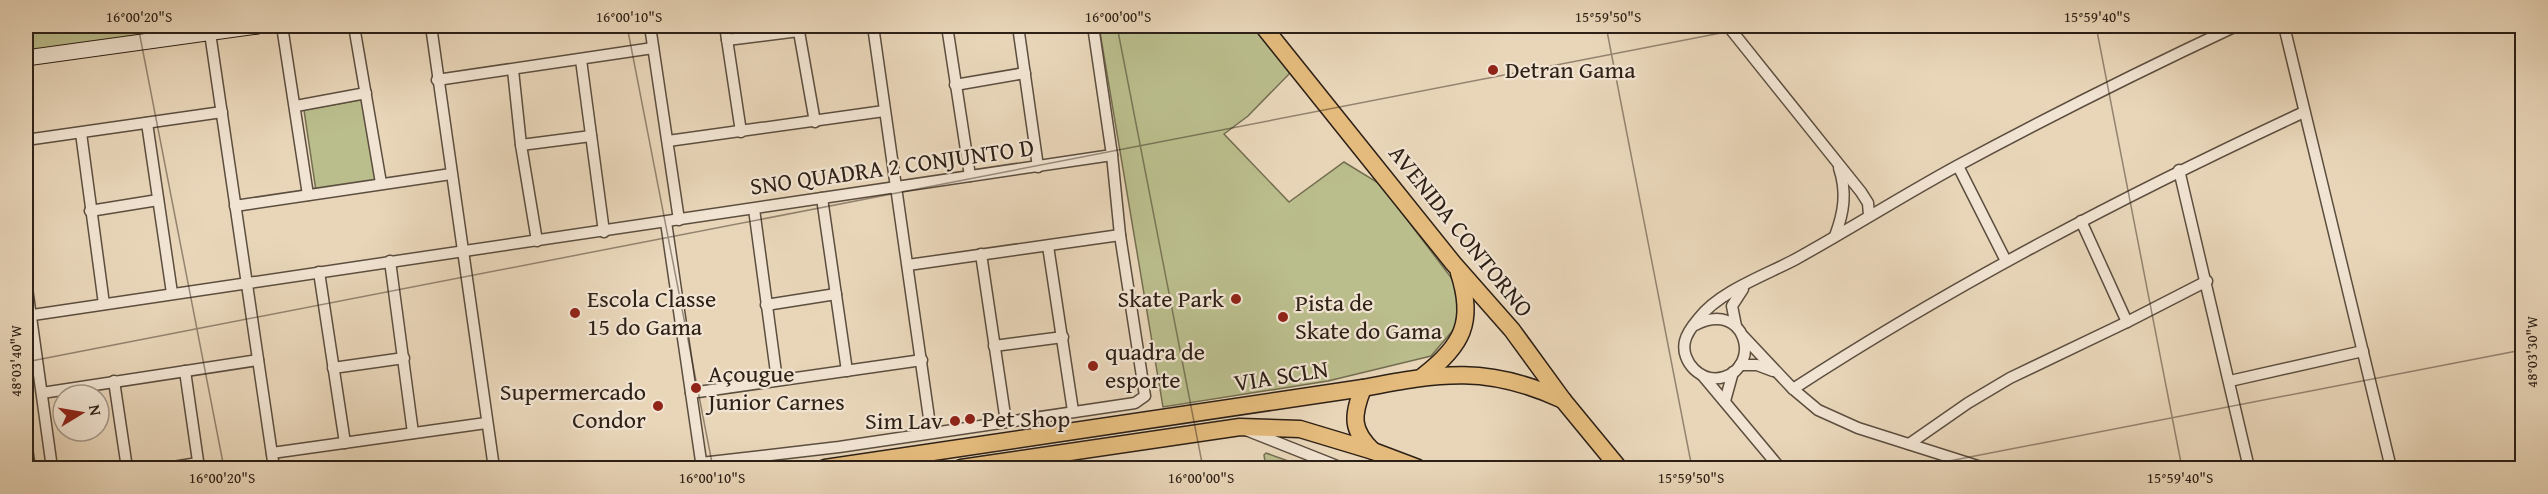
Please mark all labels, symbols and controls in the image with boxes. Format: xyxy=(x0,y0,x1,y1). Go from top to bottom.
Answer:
text: 16°00'20"S xyxy=(106,6,172,27)
text: 16°00'10"S xyxy=(596,6,662,27)
text: 16°00'00"S xyxy=(1085,6,1151,27)
text: 15°59'50"S xyxy=(1575,6,1641,27)
text: 15°59'40"S xyxy=(2064,6,2130,27)
place label: Detran Gama xyxy=(1505,52,1636,87)
marker: Detran Gama xyxy=(1486,63,1500,77)
street label: SNO QUADRA 2 CONJUNTO D xyxy=(748,129,1036,204)
street label: AVENIDA CONTORNO xyxy=(1381,137,1542,324)
place label: Escola Classe 15 do Gama xyxy=(587,281,716,344)
place label: Skate Park xyxy=(1117,281,1225,316)
place label: Pista de Skate do Gama xyxy=(1295,285,1443,348)
marker: Skate Park xyxy=(1229,292,1243,306)
marker: Escola Classe 15 do Gama xyxy=(568,306,582,320)
marker: Pista de Skate do Gama xyxy=(1276,310,1290,324)
text: 48°03'30"W xyxy=(2521,316,2542,388)
text: 48°03'40"W xyxy=(5,325,26,397)
place label: quadra de esporte xyxy=(1105,334,1205,397)
street label: VIA SCLN xyxy=(1231,351,1331,400)
place label: Açougue Junior Carnes xyxy=(705,356,845,419)
marker: quadra de esporte xyxy=(1086,359,1100,373)
place label: Supermercado Condor xyxy=(500,374,646,437)
marker: Açougue Junior Carnes xyxy=(689,381,703,395)
north arrow xyxy=(51,383,111,443)
marker: Supermercado Condor xyxy=(651,399,665,413)
place label: Pet Shop xyxy=(982,401,1070,436)
text: N xyxy=(83,403,109,418)
place label: Sim Lav xyxy=(865,403,943,438)
marker: Pet Shop xyxy=(963,412,977,426)
marker: Sim Lav xyxy=(948,414,962,428)
text: 16°00'20"S xyxy=(189,467,255,488)
text: 16°00'10"S xyxy=(679,467,745,488)
text: 16°00'00"S xyxy=(1168,467,1234,488)
text: 15°59'50"S xyxy=(1658,467,1724,488)
text: 15°59'40"S xyxy=(2147,467,2213,488)

